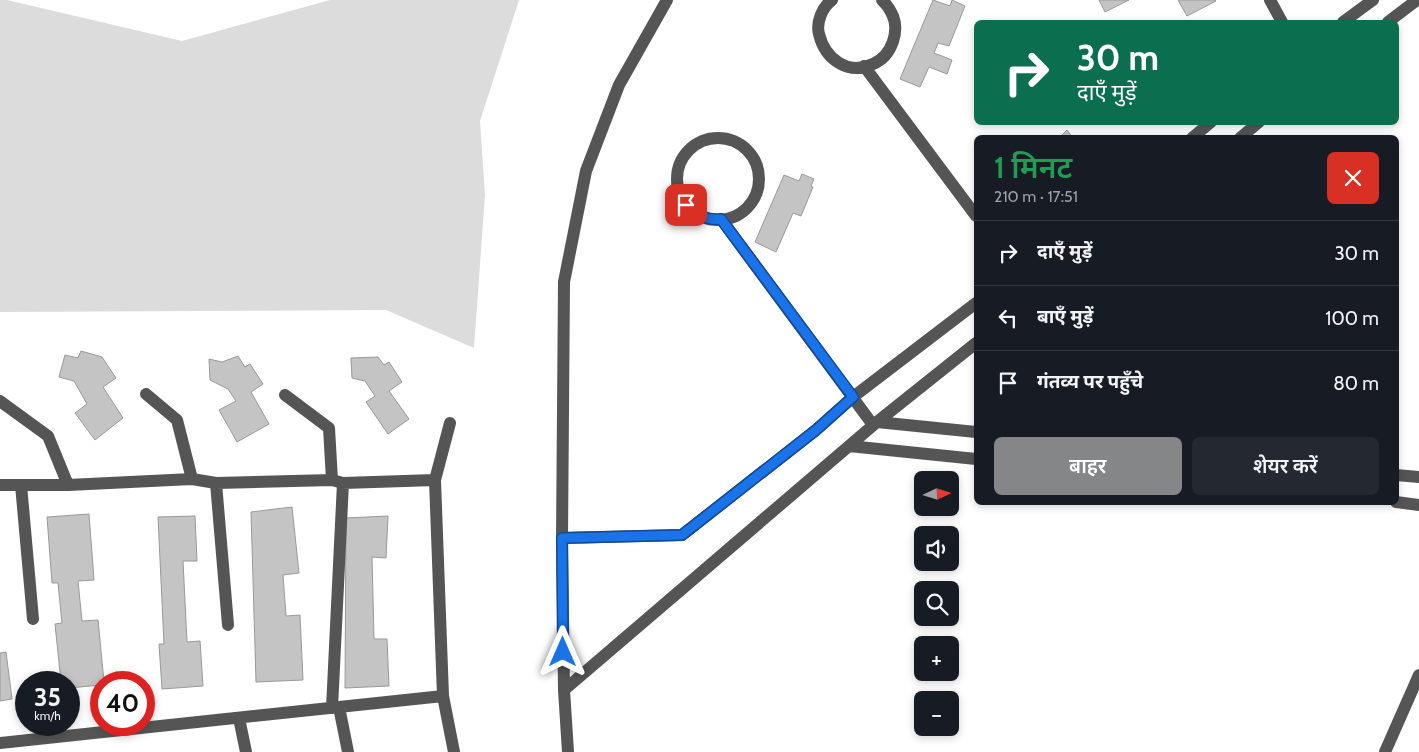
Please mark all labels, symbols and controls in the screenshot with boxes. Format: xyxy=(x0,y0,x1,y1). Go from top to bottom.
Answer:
text: 30 m xyxy=(1077,36,1159,79)
icon: right xyxy=(994,40,1059,105)
text: दाएँ मुड़ें xyxy=(1077,79,1136,106)
text: 1 मिनट xyxy=(994,149,1072,186)
button: close xyxy=(1327,152,1379,204)
pin xyxy=(665,184,707,226)
text: 210 m · 17:51 xyxy=(994,187,1078,206)
icon: arrive xyxy=(672,191,700,219)
icon: right xyxy=(994,239,1022,267)
text: दाएँ मुड़ें xyxy=(1037,240,1092,263)
text: 30 m xyxy=(1335,242,1379,265)
icon: left xyxy=(994,304,1022,332)
text: बाएँ मुड़ें xyxy=(1037,305,1093,328)
text: 100 m xyxy=(1325,307,1379,330)
icon: arrive xyxy=(994,369,1022,397)
text: गंतव्य पर पहुँचे xyxy=(1037,370,1143,393)
text: 80 m xyxy=(1333,372,1379,395)
button: बाहर xyxy=(994,437,1182,495)
button: शेयर करें xyxy=(1192,437,1379,495)
north arrow xyxy=(914,471,959,516)
map controls xyxy=(914,471,959,736)
button: sound xyxy=(914,526,959,571)
button: search xyxy=(914,581,959,626)
position arrow xyxy=(536,625,588,677)
button: + xyxy=(914,636,959,681)
speed limit sign: 40 xyxy=(90,671,155,736)
text: 35 xyxy=(34,682,61,712)
button: − xyxy=(914,691,959,736)
text: km/h xyxy=(34,708,61,723)

